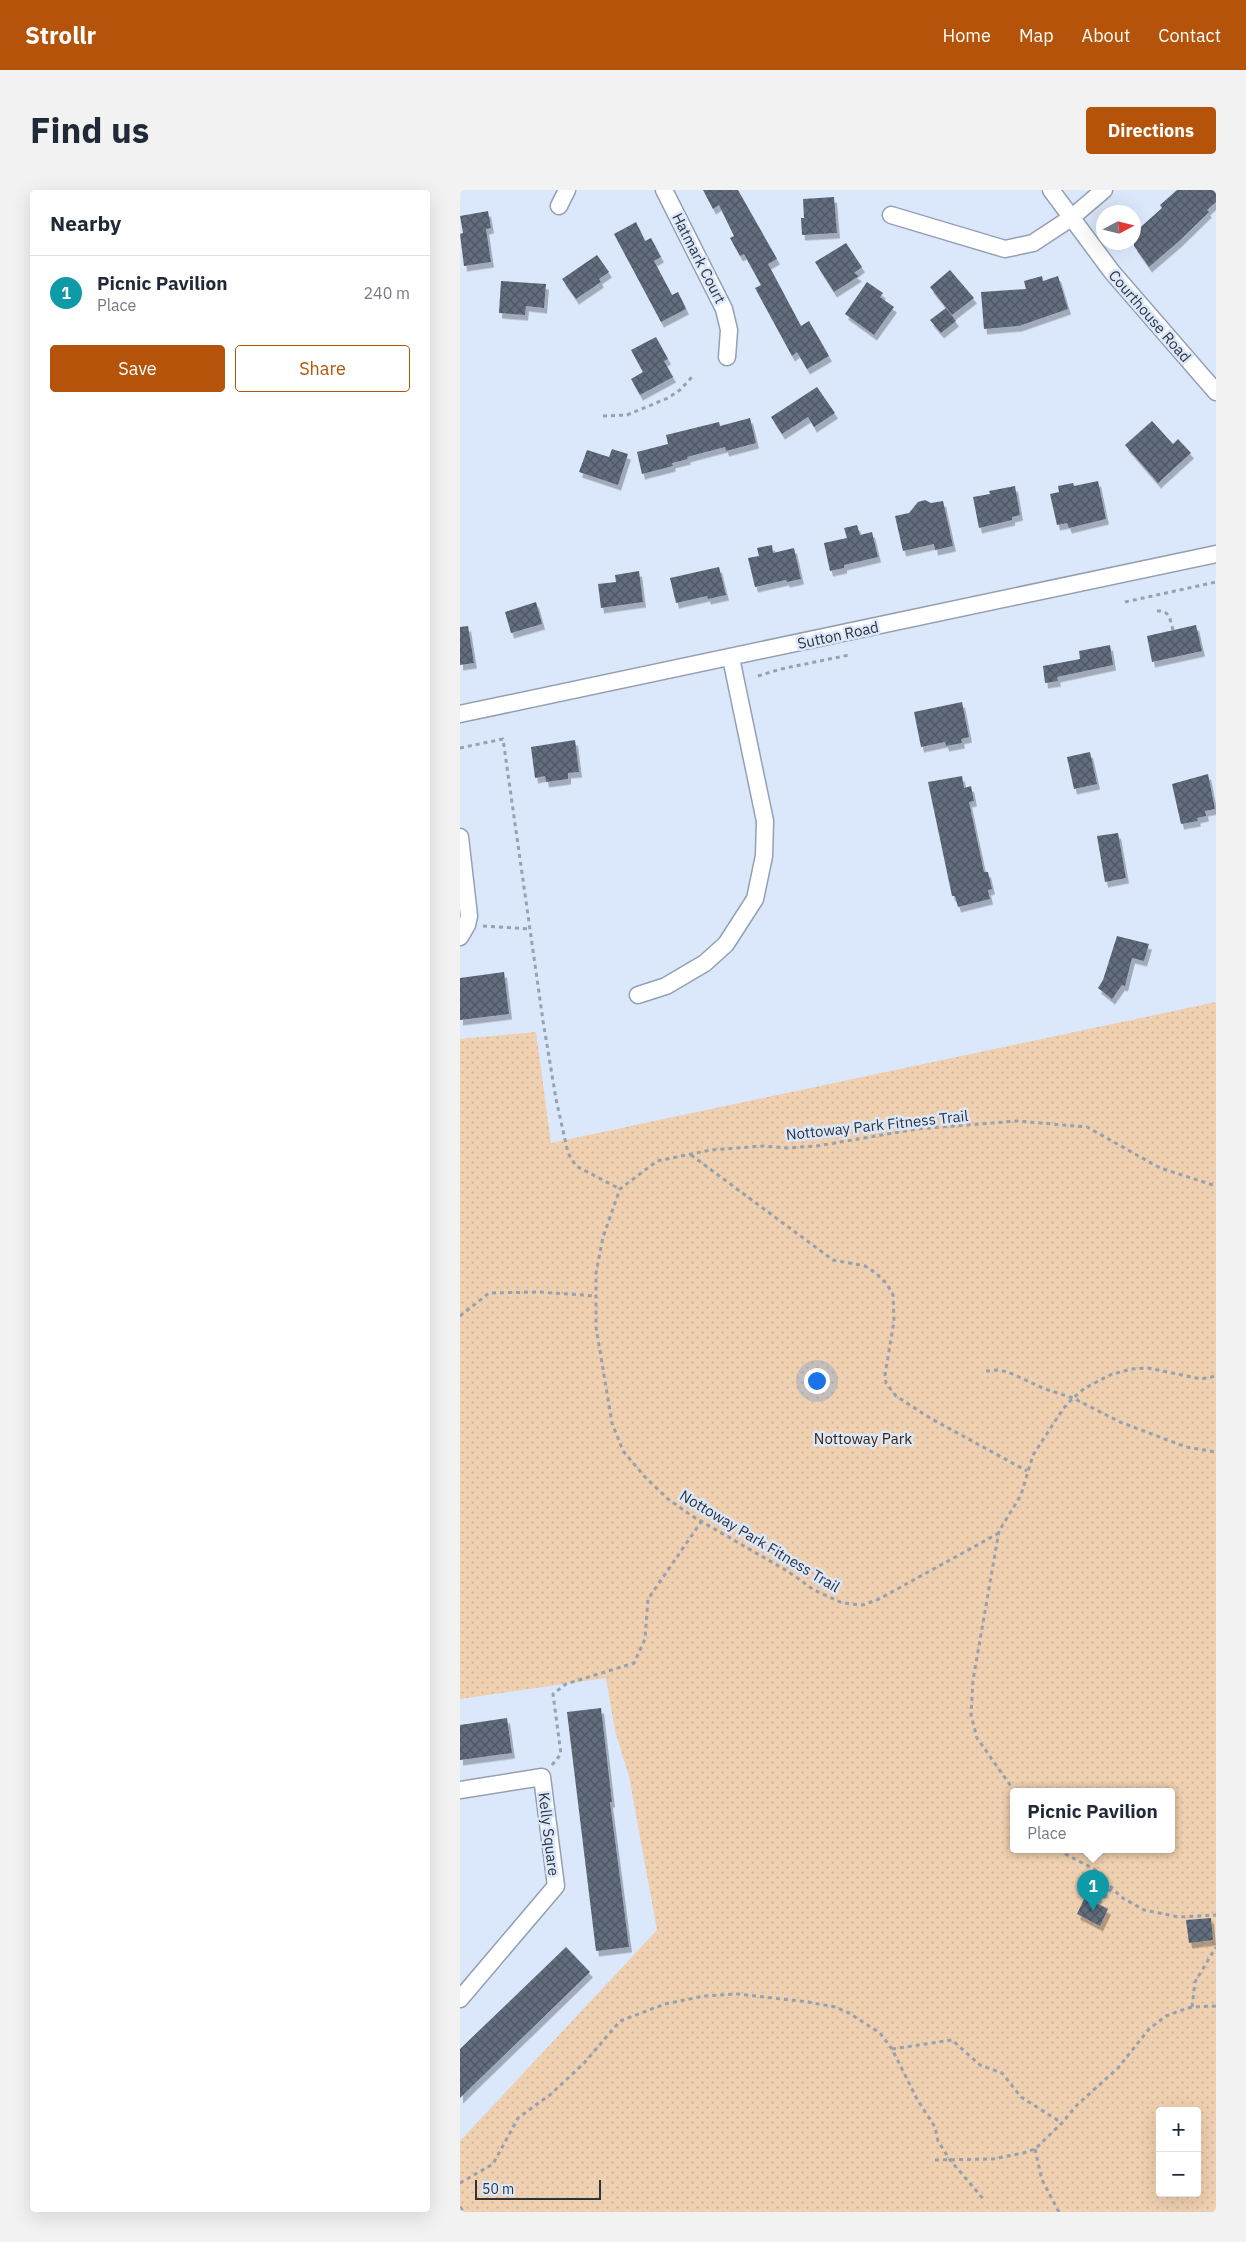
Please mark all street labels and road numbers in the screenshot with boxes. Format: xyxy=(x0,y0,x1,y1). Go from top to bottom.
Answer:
street label: Hatmark Court xyxy=(668,210,730,306)
street label: Courthouse Road xyxy=(1105,266,1195,366)
street label: Sutton Road xyxy=(796,617,880,653)
street label: Nottoway Park Fitness Trail xyxy=(785,1106,969,1144)
street label: Nottoway Park Fitness Trail xyxy=(677,1486,843,1596)
street label: Kelly Square xyxy=(534,1791,564,1877)

